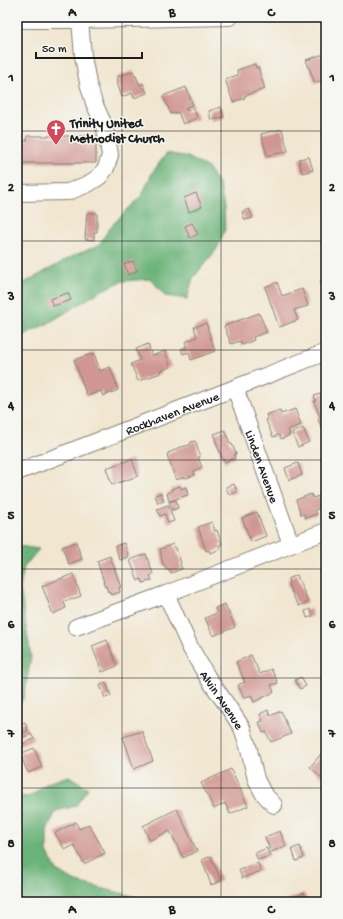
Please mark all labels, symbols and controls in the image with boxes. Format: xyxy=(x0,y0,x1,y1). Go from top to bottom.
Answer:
text: A xyxy=(67,6,77,21)
text: B xyxy=(168,6,177,21)
text: C xyxy=(266,6,276,21)
scale bar xyxy=(36,34,142,60)
text: 50 m xyxy=(42,43,67,57)
text: 1 xyxy=(7,71,14,86)
text: 1 xyxy=(328,71,335,86)
place label: Trinity United Methodist Church xyxy=(69,117,165,147)
church icon: Trinity United Methodist Church xyxy=(45,118,67,146)
text: 2 xyxy=(8,181,15,196)
text: 2 xyxy=(329,181,336,196)
text: 3 xyxy=(7,290,15,305)
text: 3 xyxy=(328,290,336,305)
street label: Rockhaven Avenue xyxy=(124,390,222,439)
text: 4 xyxy=(7,399,15,414)
text: 4 xyxy=(328,399,336,414)
street label: Linden Avenue xyxy=(241,428,281,506)
text: 5 xyxy=(8,509,15,524)
text: 5 xyxy=(329,509,336,524)
text: 6 xyxy=(8,618,15,633)
text: 6 xyxy=(329,618,336,633)
street label: Alvin Avenue xyxy=(195,669,246,733)
text: 7 xyxy=(7,727,16,742)
text: 7 xyxy=(328,727,337,742)
text: 8 xyxy=(7,837,15,852)
text: 8 xyxy=(328,837,336,852)
text: A xyxy=(67,903,77,918)
text: B xyxy=(168,903,177,918)
text: C xyxy=(266,903,276,918)

